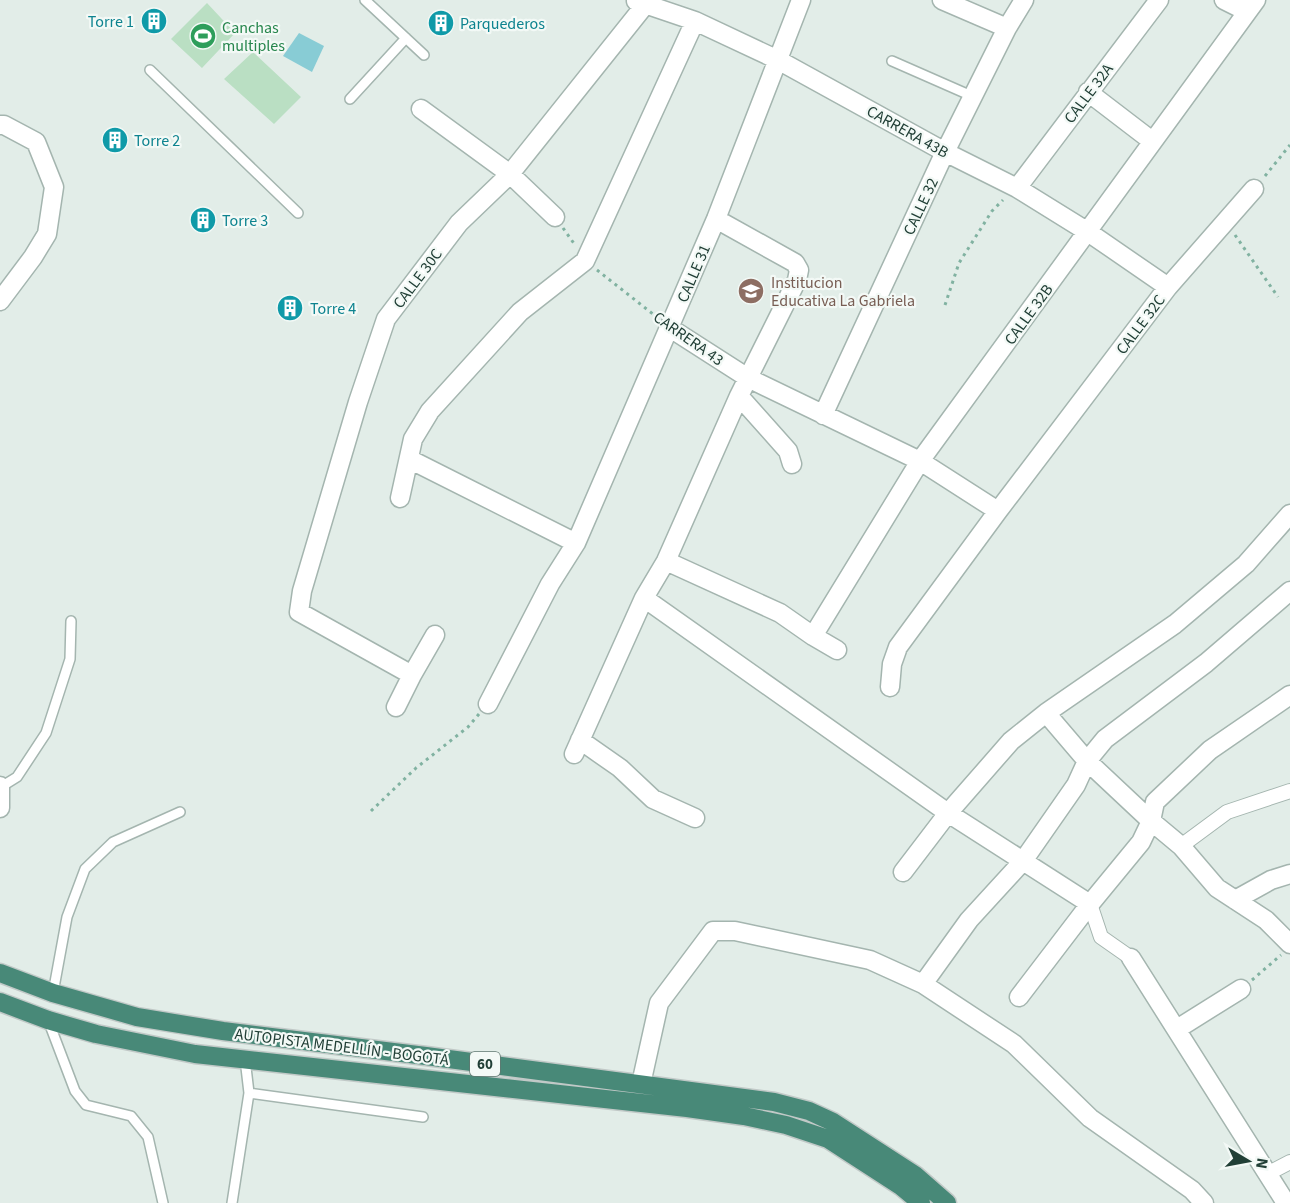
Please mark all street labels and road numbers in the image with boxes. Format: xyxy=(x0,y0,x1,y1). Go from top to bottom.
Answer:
street label: CALLE 32A xyxy=(1059,59,1119,128)
street label: CARRERA 43B xyxy=(863,100,953,163)
street label: CALLE 32 xyxy=(898,174,944,239)
street label: CALLE 31 xyxy=(672,241,716,306)
street label: CALLE 30C xyxy=(388,244,448,313)
street label: CALLE 32B xyxy=(999,280,1058,350)
street label: CALLE 32C xyxy=(1111,290,1171,359)
street label: CARRERA 43 xyxy=(649,306,728,371)
street label: AUTOPISTA MEDELLÍN - BOGOTÁ xyxy=(234,1023,450,1071)
road number: 60 xyxy=(470,1052,500,1076)

